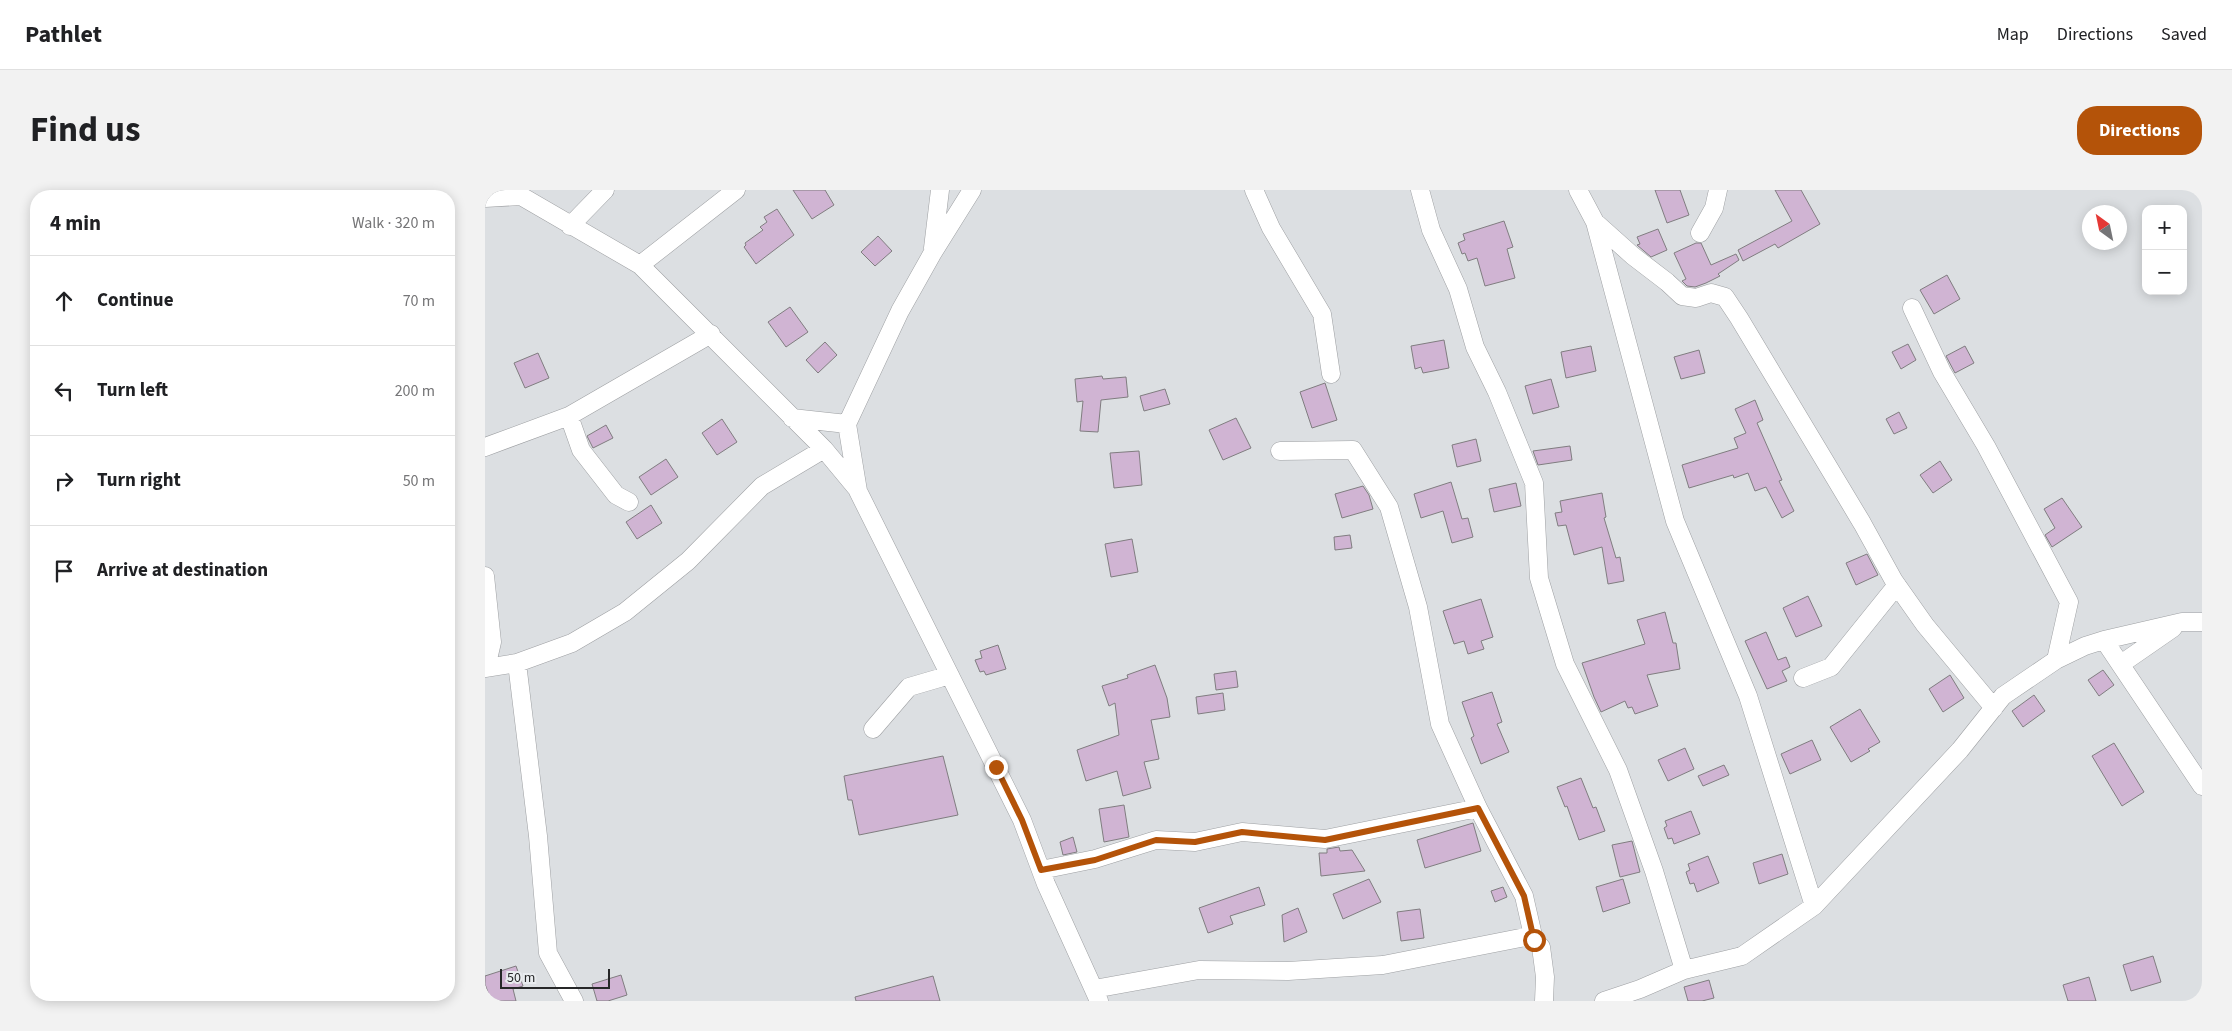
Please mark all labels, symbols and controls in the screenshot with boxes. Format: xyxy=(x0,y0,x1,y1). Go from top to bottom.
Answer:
text: Pathlet xyxy=(25,17,102,52)
text: Map xyxy=(1997,22,2029,47)
text: Directions xyxy=(2057,22,2133,47)
text: Saved xyxy=(2161,22,2207,47)
text: Find us xyxy=(30,105,140,155)
button: Directions xyxy=(2077,106,2202,155)
north arrow xyxy=(2082,205,2127,250)
map controls xyxy=(2142,205,2187,295)
button: + xyxy=(2142,205,2187,250)
text: 4 min xyxy=(50,208,101,238)
text: Walk · 320 m xyxy=(352,212,435,234)
button: − xyxy=(2142,250,2187,295)
icon: ahead xyxy=(50,287,78,315)
text: Continue xyxy=(97,287,174,314)
text: 70 m xyxy=(403,290,435,312)
icon: left xyxy=(50,377,78,405)
text: Turn left xyxy=(97,377,168,404)
text: 200 m xyxy=(395,380,435,402)
icon: right xyxy=(50,467,78,495)
text: Turn right xyxy=(97,467,181,494)
text: 50 m xyxy=(403,470,435,492)
icon: arrive xyxy=(50,557,78,585)
text: Arrive at destination xyxy=(97,557,268,584)
route end xyxy=(985,756,1008,779)
route start xyxy=(1523,929,1546,952)
scale bar xyxy=(500,966,610,989)
text: 50 m xyxy=(507,968,535,988)

